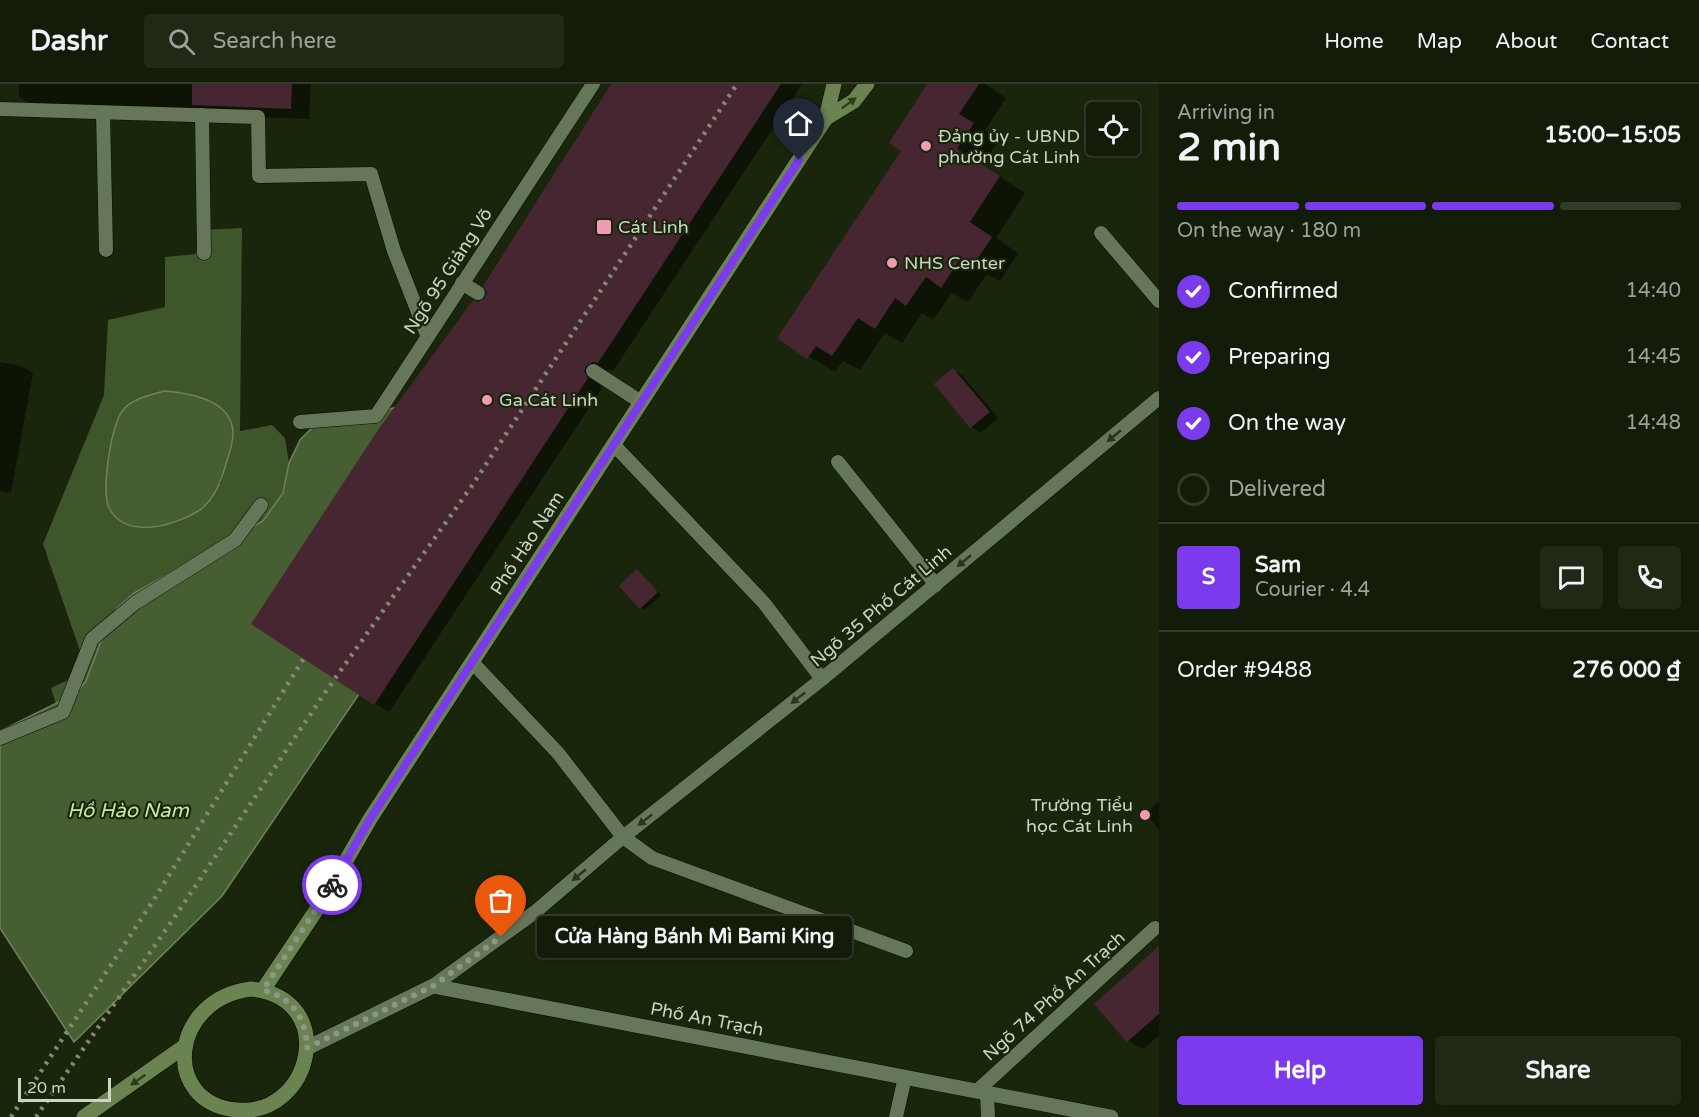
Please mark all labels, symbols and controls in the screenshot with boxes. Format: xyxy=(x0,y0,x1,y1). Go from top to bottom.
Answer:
search box xyxy=(144,14,564,68)
text: Dashr xyxy=(30,24,108,58)
icon: search xyxy=(165,25,198,58)
text: Search here xyxy=(213,28,336,54)
text: Home xyxy=(1324,29,1384,54)
text: Map xyxy=(1417,29,1462,54)
text: About xyxy=(1495,29,1557,54)
text: Contact xyxy=(1590,29,1669,54)
one-way arrow xyxy=(841,97,857,110)
pin xyxy=(773,98,824,160)
text: Arriving in xyxy=(1177,101,1275,125)
map controls xyxy=(1086,102,1140,156)
button: locate xyxy=(1086,102,1140,156)
icon: home xyxy=(782,107,815,140)
text: 15:00–15:05 xyxy=(1544,122,1681,148)
text: 2 min xyxy=(1177,124,1281,171)
place label: Đảng ủy - UBND phường Cát Linh xyxy=(938,125,1080,168)
marker: Đảng ủy - UBND phường Cát Linh xyxy=(919,139,933,153)
street label: Ngõ 95 Giảng Võ xyxy=(399,204,497,338)
place label: Cát Linh xyxy=(618,216,689,238)
marker: Cát Linh xyxy=(595,218,613,236)
text: On the way · 180 m xyxy=(1177,219,1361,243)
place label: NHS Center xyxy=(904,252,1005,274)
marker: NHS Center xyxy=(885,256,899,270)
icon: check xyxy=(1177,275,1210,308)
text: Confirmed xyxy=(1228,278,1338,304)
text: 14:40 xyxy=(1626,279,1681,303)
icon: check xyxy=(1177,341,1210,374)
text: Preparing xyxy=(1228,344,1331,370)
text: 14:45 xyxy=(1626,345,1681,369)
place label: Ga Cát Linh xyxy=(499,389,598,411)
marker: Ga Cát Linh xyxy=(480,393,494,407)
icon: check xyxy=(1177,407,1210,440)
text: On the way xyxy=(1228,410,1346,436)
text: 14:48 xyxy=(1626,411,1681,435)
one-way arrow xyxy=(1107,429,1122,442)
text: Delivered xyxy=(1228,476,1326,502)
street label: Phố Hào Nam xyxy=(485,487,569,599)
street label: Ngõ 35 Phố Cát Linh xyxy=(806,540,956,672)
button: chat xyxy=(1540,546,1603,609)
button: phone xyxy=(1618,546,1681,609)
text: Sam xyxy=(1255,552,1301,578)
one-way arrow xyxy=(956,554,972,567)
text: S xyxy=(1202,564,1215,590)
text: Courier · 4.4 xyxy=(1255,578,1370,602)
text: Order #9488 xyxy=(1177,657,1312,683)
text: 276 000 ₫ xyxy=(1572,657,1681,683)
one-way arrow xyxy=(790,692,805,704)
place label: Trường Tiểu học Cát Linh xyxy=(1026,794,1133,837)
water label: Hồ Hào Nam xyxy=(67,799,189,823)
marker: Trường Tiểu học Cát Linh xyxy=(1138,808,1152,822)
one-way arrow xyxy=(637,813,653,826)
courier xyxy=(302,855,362,915)
one-way arrow xyxy=(572,868,587,881)
icon: bike xyxy=(316,869,349,902)
pin xyxy=(475,875,526,937)
icon: bag xyxy=(484,884,517,917)
callout: Cửa Hàng Bánh Mì Bami King xyxy=(537,916,852,958)
text: Cửa Hàng Bánh Mì Bami King xyxy=(555,925,834,949)
street label: Ngõ 74 Phố An Trạch xyxy=(978,926,1130,1066)
street label: Phố An Trạch xyxy=(648,997,766,1041)
button: Help xyxy=(1177,1036,1423,1105)
button: Share xyxy=(1435,1036,1681,1105)
one-way arrow xyxy=(130,1074,146,1086)
scale bar xyxy=(18,1075,111,1102)
text: 20 m xyxy=(27,1078,66,1098)

